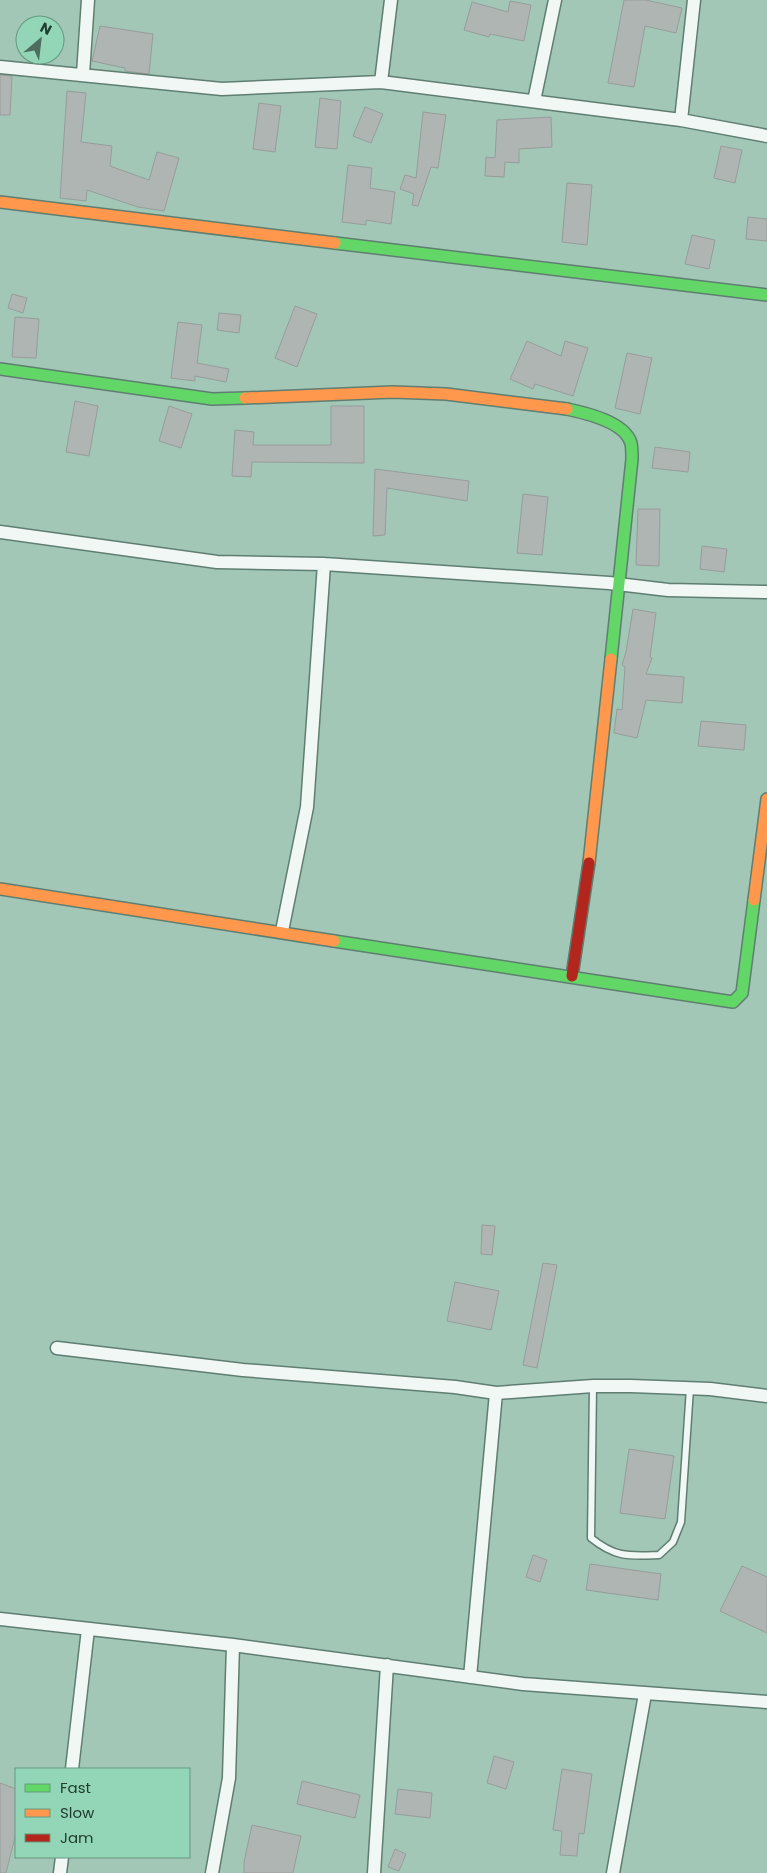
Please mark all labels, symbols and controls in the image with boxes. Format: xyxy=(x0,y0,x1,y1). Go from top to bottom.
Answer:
north arrow xyxy=(15,15,65,65)
text: N xyxy=(37,17,55,40)
legend xyxy=(15,1768,190,1858)
text: Fast xyxy=(60,1777,91,1798)
text: Slow xyxy=(60,1802,95,1823)
text: Jam xyxy=(60,1827,94,1848)

